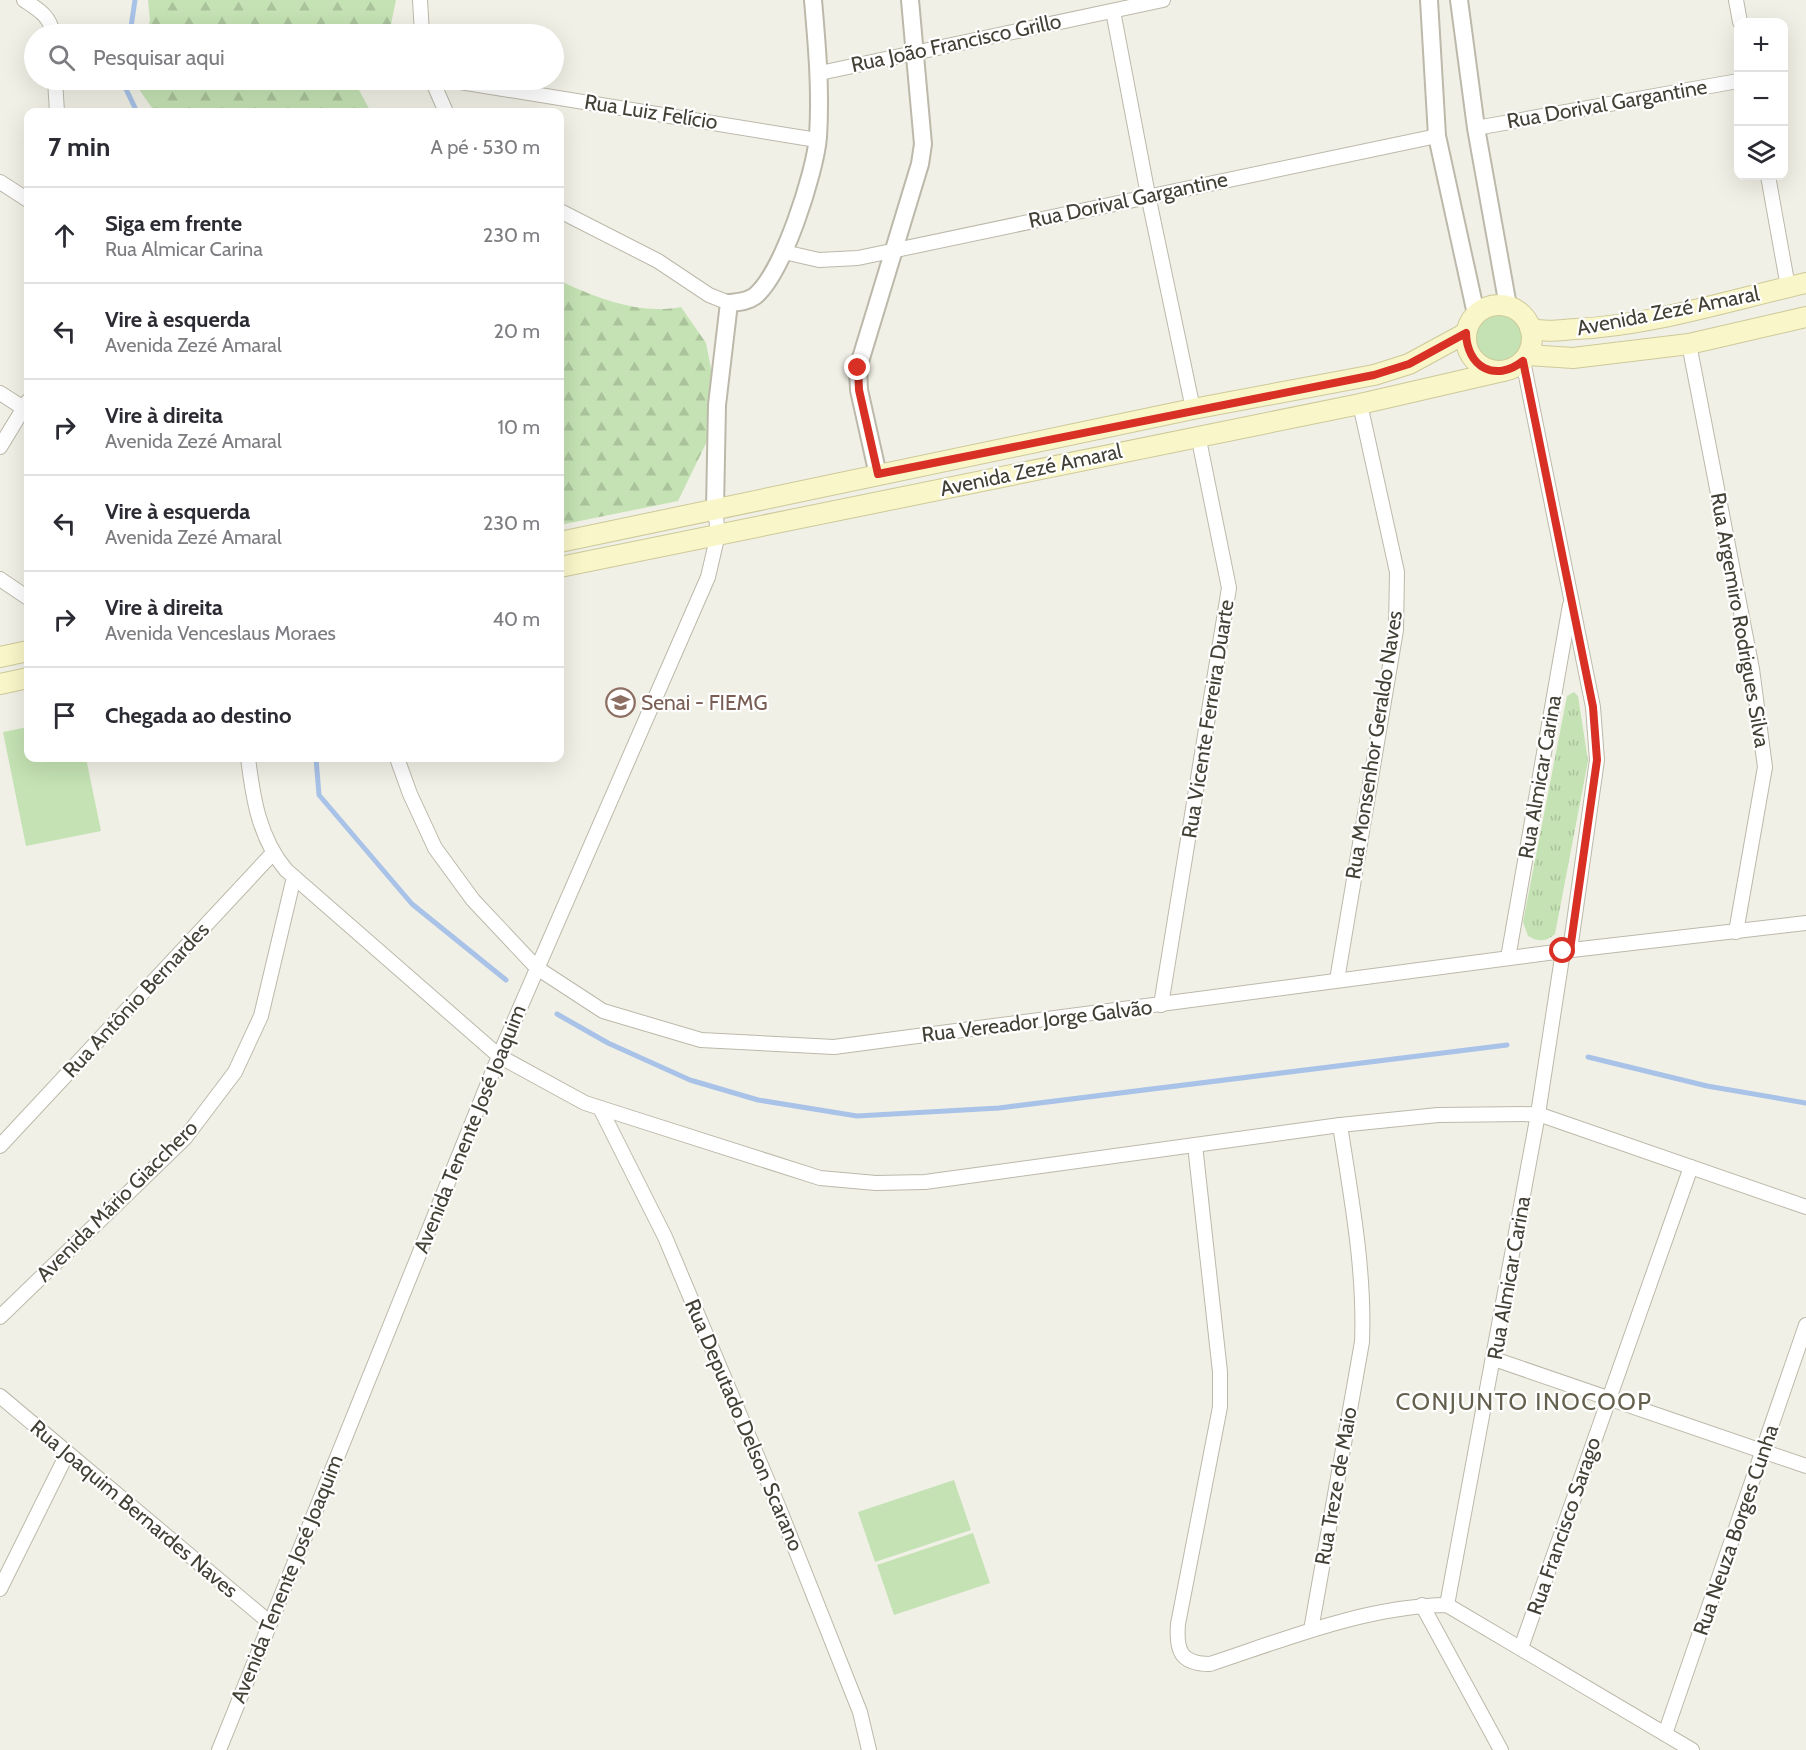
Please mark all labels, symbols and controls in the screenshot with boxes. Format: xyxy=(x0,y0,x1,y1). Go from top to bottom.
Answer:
street label: Rua João Francisco Grillo xyxy=(848,8,1063,77)
map controls xyxy=(1734,18,1788,180)
button: + xyxy=(1734,18,1788,72)
search box xyxy=(24,24,564,90)
icon: search xyxy=(45,41,78,74)
text: Pesquisar aqui xyxy=(93,44,225,71)
button: − xyxy=(1734,72,1788,126)
street label: Rua Dorival Gargantine xyxy=(1505,74,1709,133)
street label: Rua Luiz Felício xyxy=(583,89,719,134)
button: layers xyxy=(1734,126,1788,180)
text: 7 min xyxy=(48,131,110,163)
text: A pé · 530 m xyxy=(430,135,540,159)
street label: Rua Dorival Gargantine xyxy=(1026,166,1230,233)
text: Siga em frente xyxy=(105,210,242,237)
icon: ahead xyxy=(48,219,81,252)
text: 230 m xyxy=(483,223,540,247)
text: Rua Almicar Carina xyxy=(105,237,263,261)
street label: Avenida Zezé Amaral xyxy=(1574,281,1761,340)
text: Vire à esquerda xyxy=(105,306,250,333)
icon: left xyxy=(48,315,81,348)
text: 20 m xyxy=(494,319,540,343)
text: Avenida Zezé Amaral xyxy=(105,333,282,357)
route end xyxy=(844,354,870,380)
text: Vire à direita xyxy=(105,402,223,429)
icon: right xyxy=(48,411,81,444)
text: 10 m xyxy=(497,415,540,439)
text: Avenida Zezé Amaral xyxy=(105,429,282,453)
street label: Avenida Zezé Amaral xyxy=(938,438,1124,501)
street label: Rua Argemiro Rodrigues Silva xyxy=(1706,491,1775,749)
text: Vire à esquerda xyxy=(105,498,250,525)
icon: left xyxy=(48,507,81,540)
text: 230 m xyxy=(483,511,540,535)
text: Avenida Zezé Amaral xyxy=(105,525,282,549)
text: Vire à direita xyxy=(105,594,223,621)
street label: Rua Vicente Ferreira Duarte xyxy=(1176,597,1239,840)
icon: right xyxy=(48,603,81,636)
text: 40 m xyxy=(492,607,540,631)
street label: Rua Monsenhor Geraldo Naves xyxy=(1340,608,1407,881)
text: Avenida Venceslaus Moraes xyxy=(105,621,336,645)
school or university icon: Senai - FIEMG xyxy=(604,687,636,719)
place label: Senai - FIEMG xyxy=(641,690,768,715)
street label: Rua Almicar Carina xyxy=(1513,693,1566,861)
icon: arrive xyxy=(48,699,81,732)
text: Chegada ao destino xyxy=(105,702,291,729)
street label: Rua Antônio Bernardes xyxy=(57,917,214,1082)
route start xyxy=(1549,937,1575,963)
street label: Rua Vereador Jorge Galvão xyxy=(920,994,1154,1047)
street label: Avenida Tenente José Joaquim xyxy=(408,1001,531,1257)
street label: Avenida Mário Giacchero xyxy=(31,1115,202,1286)
street label: Rua Almicar Carina xyxy=(1482,1194,1535,1362)
street label: Rua Deputado Delson Scarano xyxy=(680,1295,809,1555)
district label: CONJUNTO INOCOOP xyxy=(1396,1387,1652,1416)
street label: Rua Treze de Maio xyxy=(1309,1405,1362,1567)
street label: Rua Joaquim Bernardes Naves xyxy=(26,1415,243,1603)
street label: Rua Neuza Borges Cunha xyxy=(1688,1421,1783,1638)
street label: Rua Francisco Sarago xyxy=(1521,1434,1606,1618)
street label: Avenida Tenente José Joaquim xyxy=(225,1451,348,1707)

